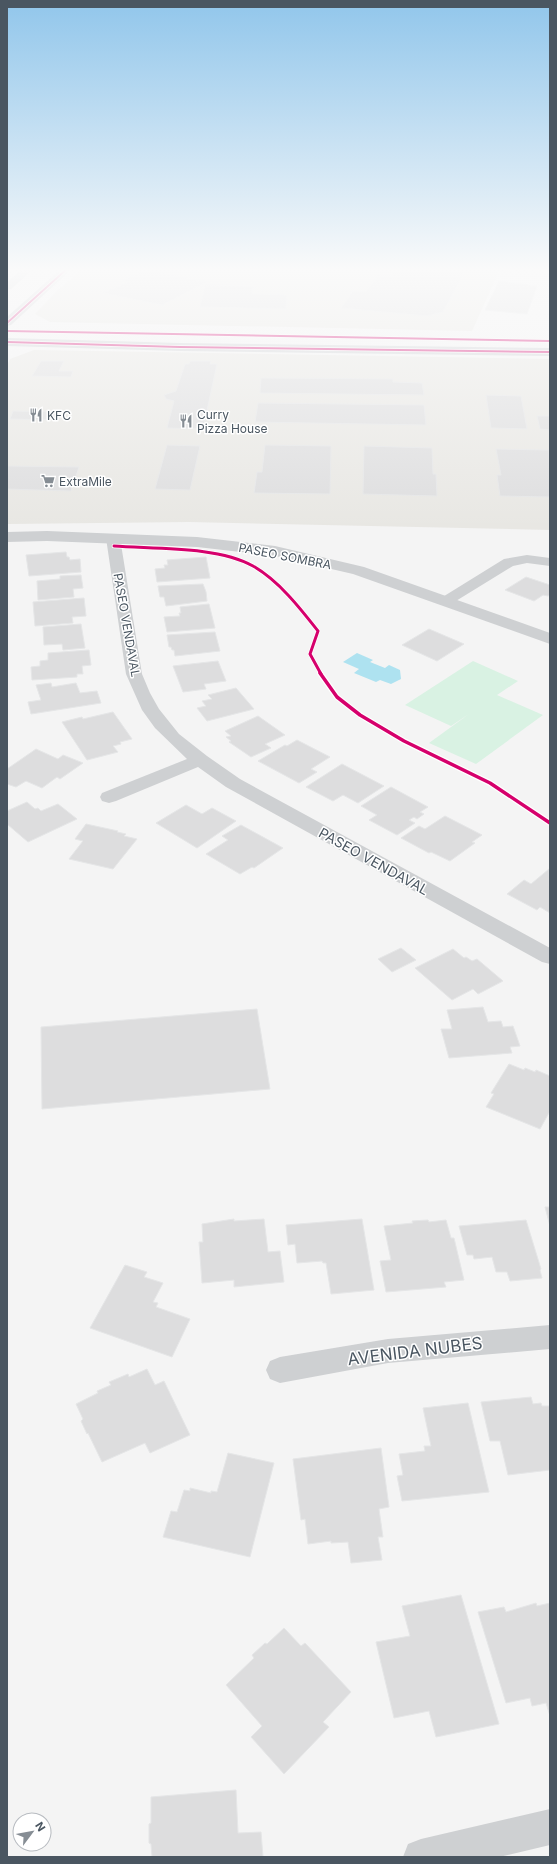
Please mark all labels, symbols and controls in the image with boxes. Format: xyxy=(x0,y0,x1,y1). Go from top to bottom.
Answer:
restaurant icon: KFC xyxy=(28,407,44,423)
place label: Curry Pizza House xyxy=(197,407,267,436)
place label: KFC xyxy=(47,408,71,423)
restaurant icon: Curry Pizza House xyxy=(178,413,194,429)
supermarket icon: ExtraMile xyxy=(40,473,56,489)
place label: ExtraMile xyxy=(59,474,112,489)
street label: PASEO SOMBRA xyxy=(237,540,333,572)
street label: PASEO VENDAVAL xyxy=(110,572,144,678)
street label: PASEO VENDAVAL xyxy=(316,824,432,898)
street label: AVENIDA NUBES xyxy=(346,1333,484,1369)
north arrow xyxy=(12,1812,52,1852)
text: N xyxy=(32,1819,49,1834)

